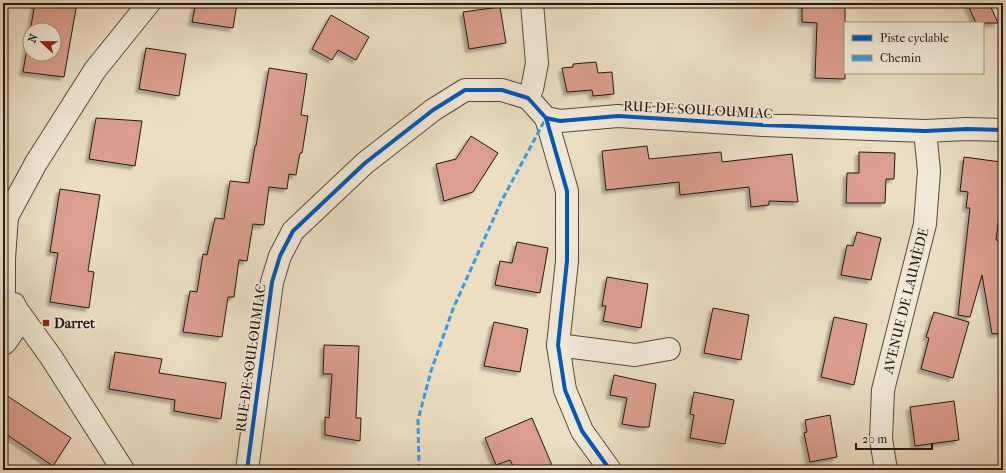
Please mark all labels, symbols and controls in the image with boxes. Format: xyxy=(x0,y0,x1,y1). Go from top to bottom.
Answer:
north arrow xyxy=(22,22,62,62)
legend xyxy=(844,22,984,74)
text: Piste cyclable xyxy=(880,31,949,45)
text: N xyxy=(26,32,41,45)
text: Chemin xyxy=(880,51,921,65)
street label: RUE DE SOULOUMIAC xyxy=(623,98,773,122)
street label: AVENUE DE LAUMÈDE xyxy=(878,226,932,377)
street label: RUE DE SOULOUMIAC xyxy=(232,283,270,433)
place label: Darret xyxy=(54,315,96,332)
marker: Darret xyxy=(41,318,51,328)
scale bar xyxy=(856,425,932,451)
text: 20 m xyxy=(862,432,887,446)

